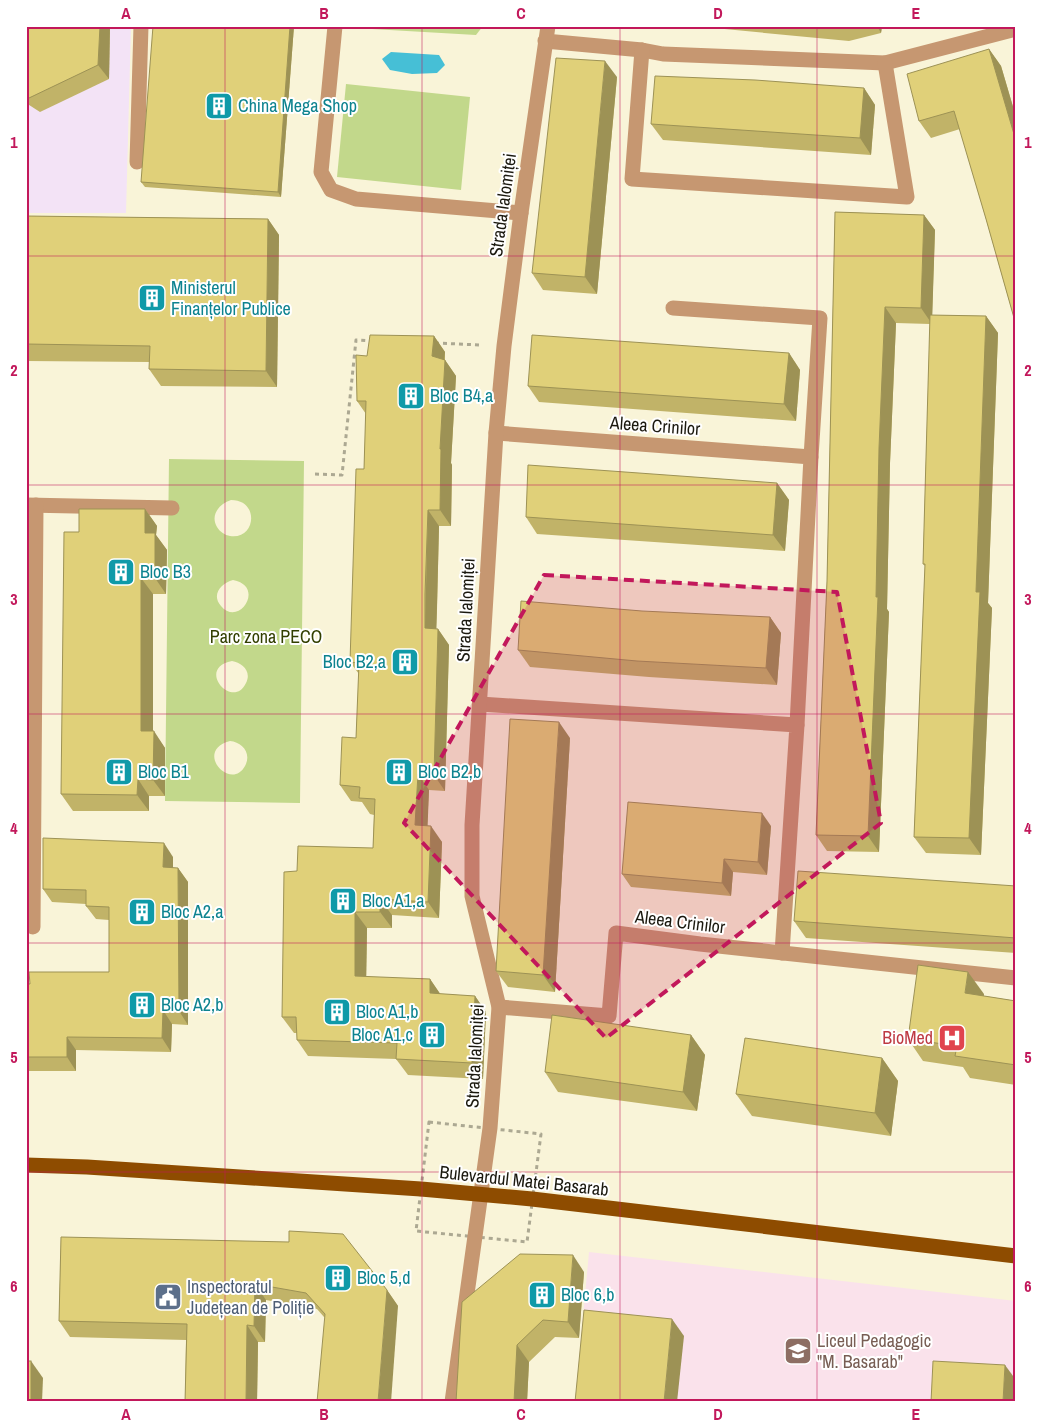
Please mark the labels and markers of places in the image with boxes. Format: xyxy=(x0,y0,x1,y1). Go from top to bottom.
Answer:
building icon: China Mega Shop xyxy=(204,91,234,121)
place label: China Mega Shop xyxy=(238,93,357,118)
place label: Ministerul Finanțelor Publice xyxy=(171,275,291,321)
building icon: Ministerul Finanțelor Publice xyxy=(137,283,167,313)
building icon: Bloc B4,a xyxy=(396,381,426,411)
place label: Bloc B4,a xyxy=(430,383,493,408)
building icon: Bloc B3 xyxy=(106,557,136,587)
place label: Bloc B3 xyxy=(140,559,191,584)
building icon: Bloc B2,a xyxy=(390,647,420,677)
place label: Bloc B2,a xyxy=(323,649,386,674)
building icon: Bloc B1 xyxy=(104,757,134,787)
building icon: Bloc B2,b xyxy=(384,757,414,787)
place label: Bloc B1 xyxy=(138,759,190,784)
place label: Bloc B2,b xyxy=(418,759,481,784)
building icon: Bloc A1,a xyxy=(328,886,358,916)
place label: Bloc A1,a xyxy=(362,888,424,913)
building icon: Bloc A2,a xyxy=(127,897,157,927)
place label: Bloc A2,a xyxy=(161,899,223,924)
building icon: Bloc A2,b xyxy=(127,990,157,1020)
place label: Bloc A2,b xyxy=(161,992,223,1017)
building icon: Bloc A1,b xyxy=(322,997,352,1027)
place label: Bloc A1,b xyxy=(356,999,418,1024)
building icon: Bloc A1,c xyxy=(417,1020,447,1050)
place label: Bloc A1,c xyxy=(351,1022,413,1047)
hospital icon: BioMed xyxy=(937,1023,967,1053)
place label: BioMed xyxy=(882,1025,933,1050)
building icon: Bloc 5,d xyxy=(323,1263,353,1293)
place label: Bloc 5,d xyxy=(357,1265,410,1290)
place label: Inspectoratul Județean de Poliție xyxy=(187,1274,314,1320)
building icon: Bloc 6,b xyxy=(527,1280,557,1310)
public building icon: Inspectoratul Județean de Poliție xyxy=(153,1282,183,1312)
place label: Bloc 6,b xyxy=(561,1282,614,1307)
place label: Liceul Pedagogic "M. Basarab" xyxy=(817,1328,931,1374)
school or university icon: Liceul Pedagogic "M. Basarab" xyxy=(783,1336,813,1366)

